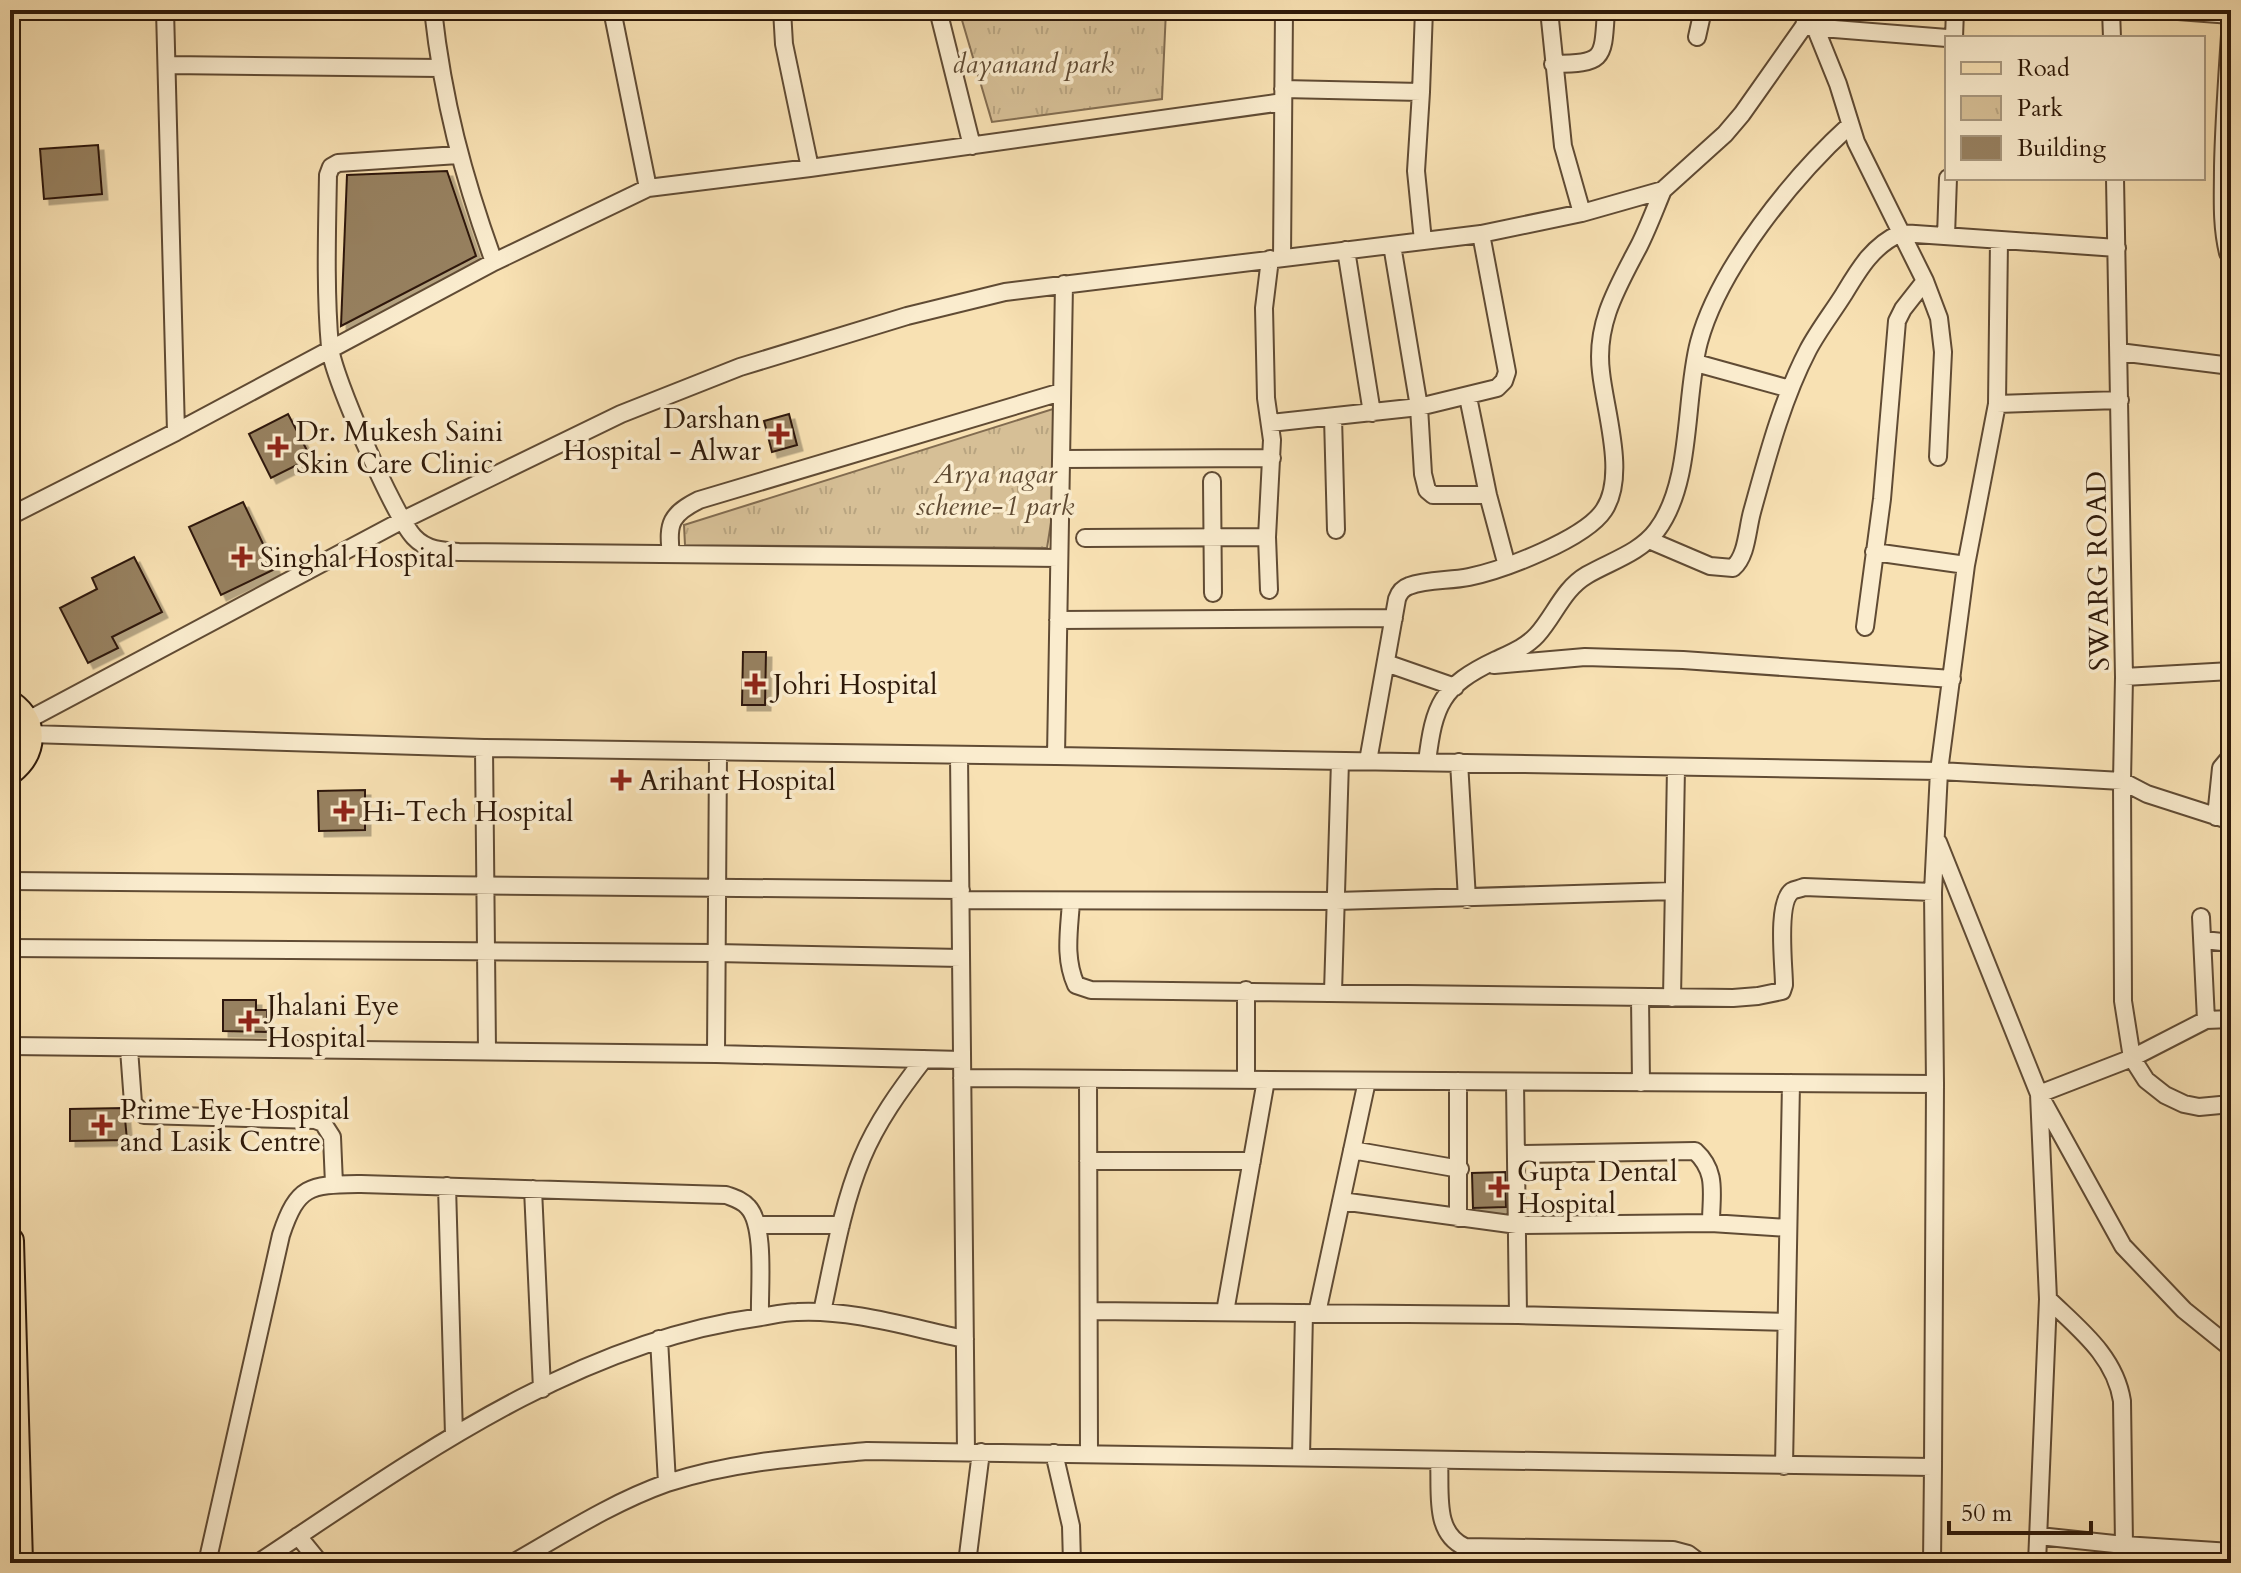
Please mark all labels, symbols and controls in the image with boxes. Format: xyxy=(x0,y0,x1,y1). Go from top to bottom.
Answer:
legend xyxy=(1945,36,2205,180)
park label: dayanand park xyxy=(952,45,1114,83)
text: Road xyxy=(2017,52,2070,85)
text: Park xyxy=(2017,92,2063,125)
text: Building xyxy=(2017,132,2107,165)
place label: Darshan Hospital - Alwar xyxy=(563,400,762,470)
place label: Dr. Mukesh Saini Skin Care Clinic xyxy=(296,413,503,483)
marker: Darshan Hospital - Alwar xyxy=(768,423,790,445)
marker: Dr. Mukesh Saini Skin Care Clinic xyxy=(267,436,289,458)
park label: Arya nagar scheme-1 park xyxy=(916,455,1074,525)
street label: SWARG ROAD xyxy=(2077,471,2119,671)
place label: Singhal Hospital xyxy=(260,539,454,577)
marker: Singhal Hospital xyxy=(231,546,253,568)
place label: Johri Hospital xyxy=(769,666,937,704)
marker: Johri Hospital xyxy=(744,673,766,695)
place label: Arihant Hospital xyxy=(639,762,836,800)
marker: Arihant Hospital xyxy=(610,769,632,791)
place label: Hi-Tech Hospital xyxy=(362,793,573,831)
marker: Hi-Tech Hospital xyxy=(333,800,355,822)
place label: Jhalani Eye Hospital xyxy=(263,987,399,1057)
marker: Jhalani Eye Hospital xyxy=(238,1010,260,1032)
place label: Prime Eye Hospital and Lasik Centre xyxy=(120,1091,350,1161)
marker: Prime Eye Hospital and Lasik Centre xyxy=(91,1114,113,1136)
place label: Gupta Dental Hospital xyxy=(1517,1153,1677,1223)
marker: Gupta Dental Hospital xyxy=(1488,1176,1510,1198)
scale bar xyxy=(1949,1485,2091,1535)
text: 50 m xyxy=(1961,1497,2013,1530)

